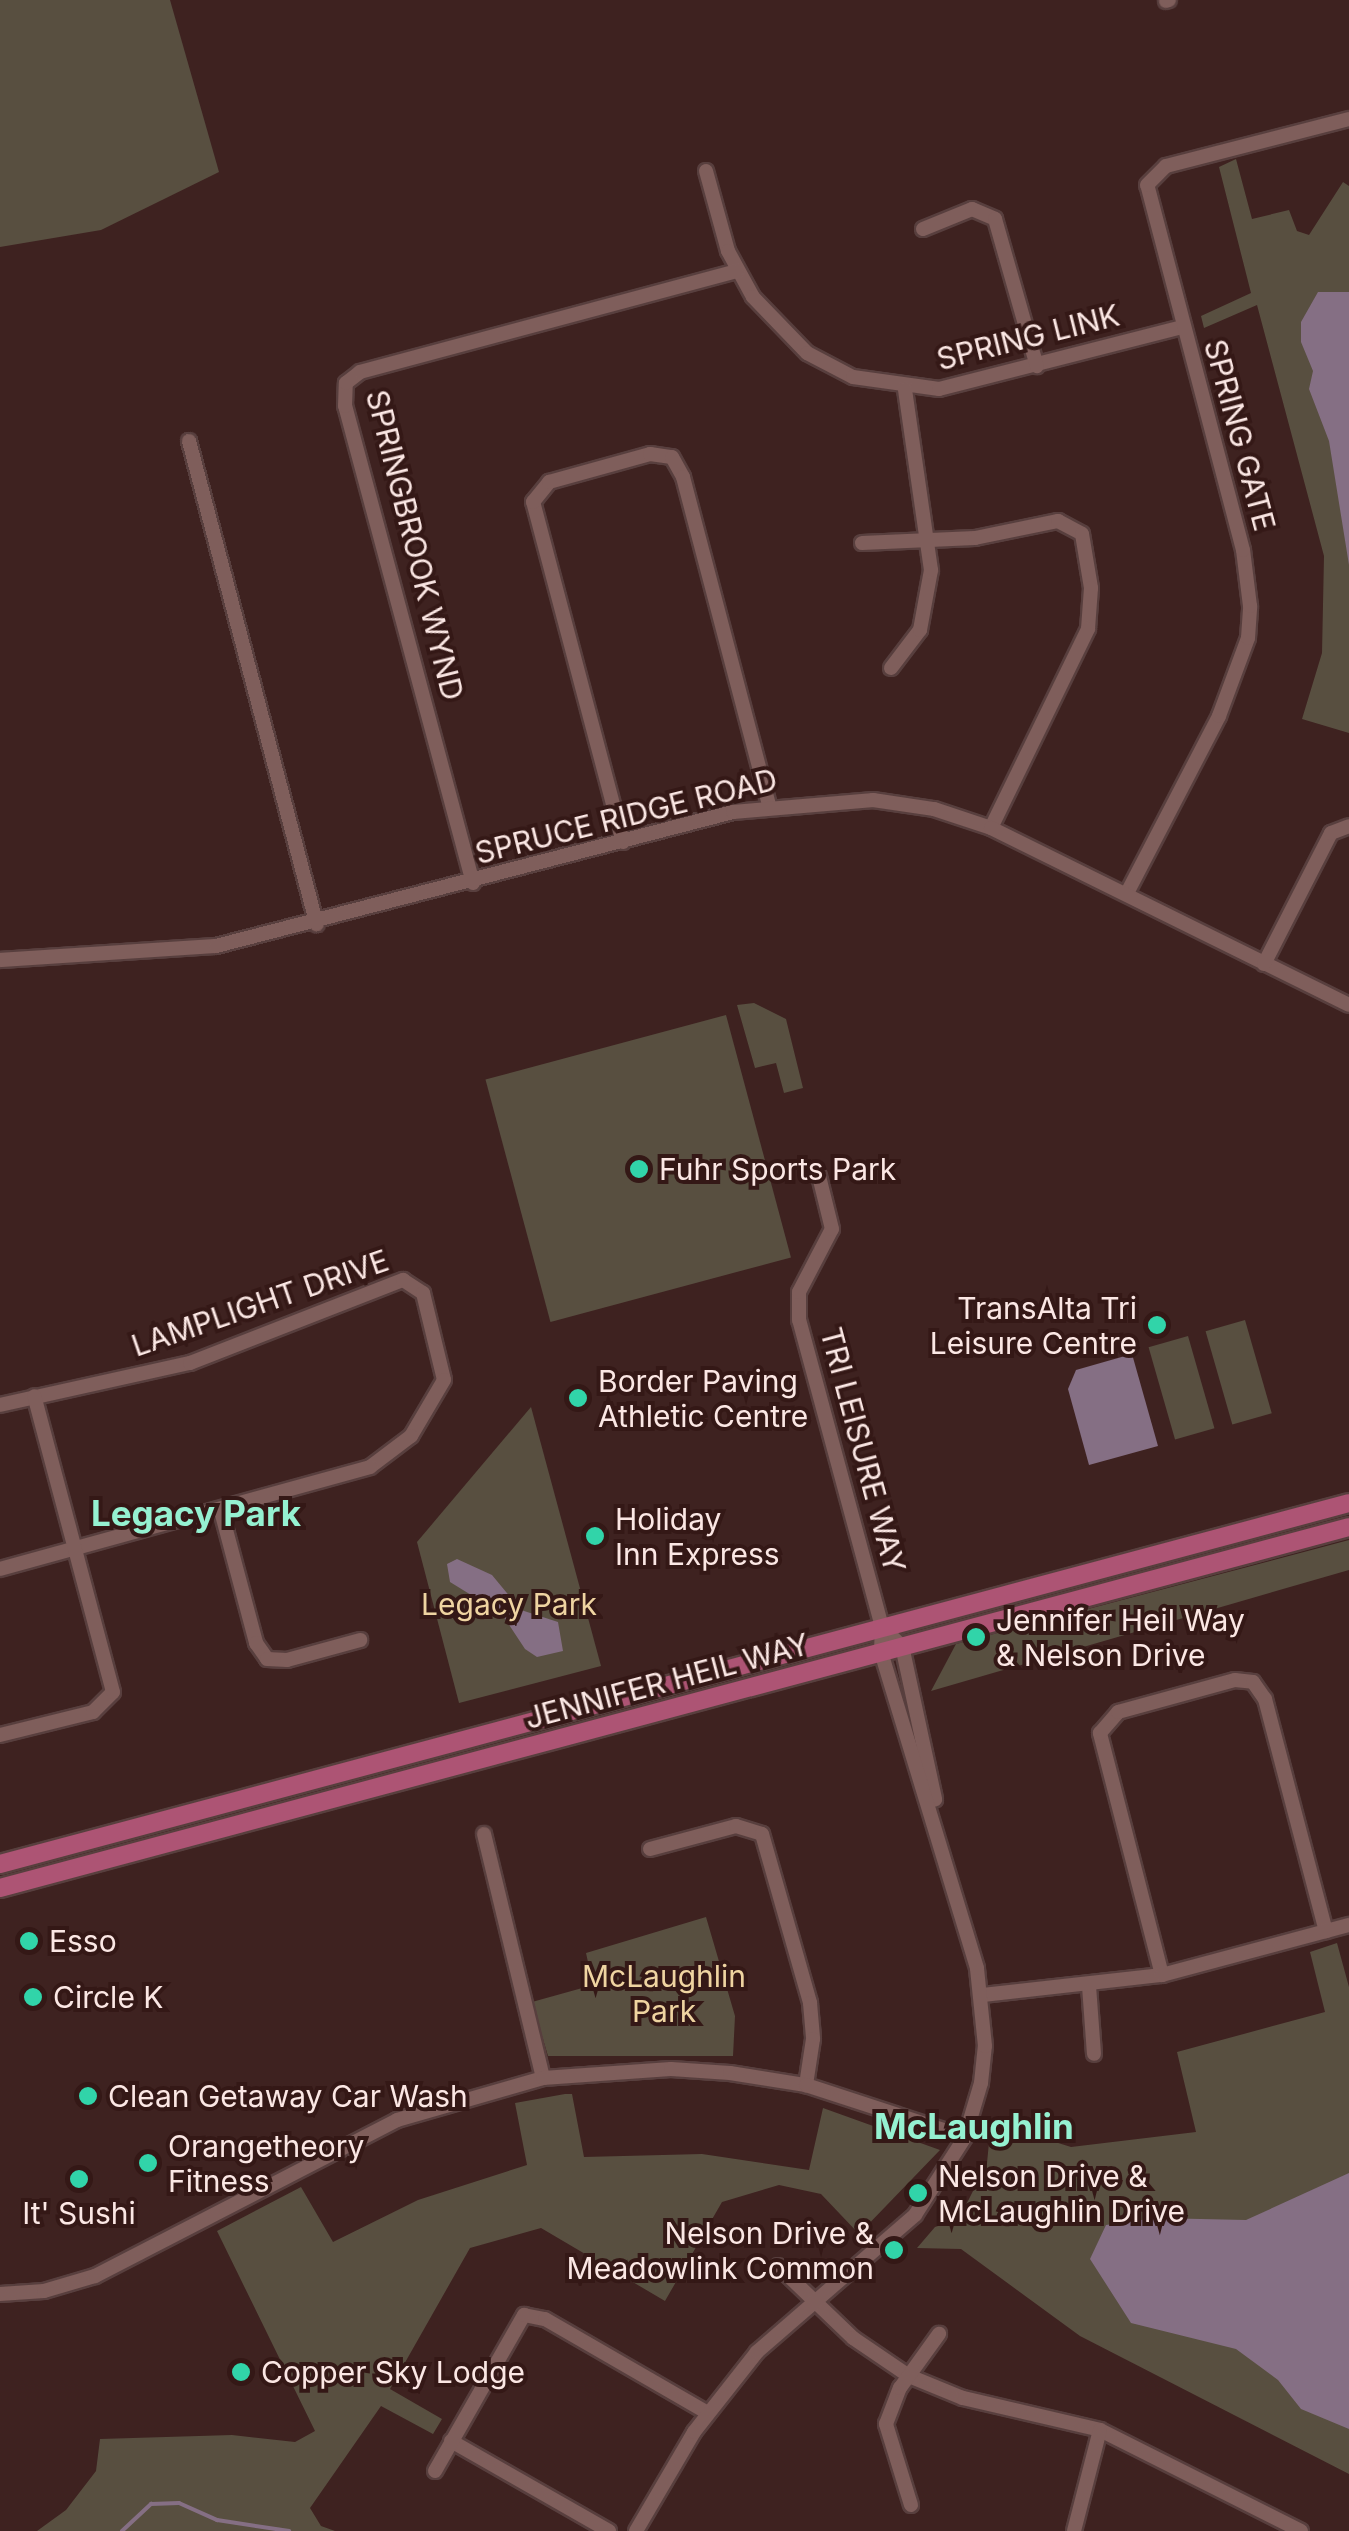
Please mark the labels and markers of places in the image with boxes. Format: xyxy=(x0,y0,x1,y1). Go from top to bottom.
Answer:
place label: Fuhr Sports Park xyxy=(659,1151,896,1187)
marker: Fuhr Sports Park xyxy=(628,1158,650,1180)
place label: TransAlta Tri Leisure Centre xyxy=(930,1290,1137,1360)
marker: TransAlta Tri Leisure Centre xyxy=(1146,1314,1168,1336)
place label: Border Paving Athletic Centre xyxy=(598,1363,808,1434)
marker: Border Paving Athletic Centre xyxy=(567,1387,589,1409)
place label: Holiday Inn Express xyxy=(615,1501,780,1572)
marker: Holiday Inn Express xyxy=(584,1525,606,1547)
place label: Jennifer Heil Way & Nelson Drive xyxy=(996,1602,1245,1672)
marker: Jennifer Heil Way & Nelson Drive xyxy=(965,1626,987,1648)
place label: Esso xyxy=(49,1923,117,1959)
marker: Esso xyxy=(18,1930,40,1952)
place label: Circle K xyxy=(53,1979,163,2015)
marker: Circle K xyxy=(22,1986,44,2008)
place label: Clean Getaway Car Wash xyxy=(108,2078,468,2114)
marker: Clean Getaway Car Wash xyxy=(77,2085,99,2107)
place label: Orangetheory Fitness xyxy=(168,2128,364,2198)
marker: Orangetheory Fitness xyxy=(137,2152,159,2174)
place label: Nelson Drive & McLaughlin Drive xyxy=(938,2158,1185,2228)
marker: It' Sushi xyxy=(68,2168,90,2190)
marker: Nelson Drive & McLaughlin Drive xyxy=(907,2182,929,2204)
place label: It' Sushi xyxy=(22,2195,136,2231)
place label: Nelson Drive & Meadowlink Common xyxy=(567,2215,874,2286)
marker: Nelson Drive & Meadowlink Common xyxy=(883,2239,905,2261)
place label: Copper Sky Lodge xyxy=(261,2354,525,2390)
marker: Copper Sky Lodge xyxy=(230,2361,252,2383)

